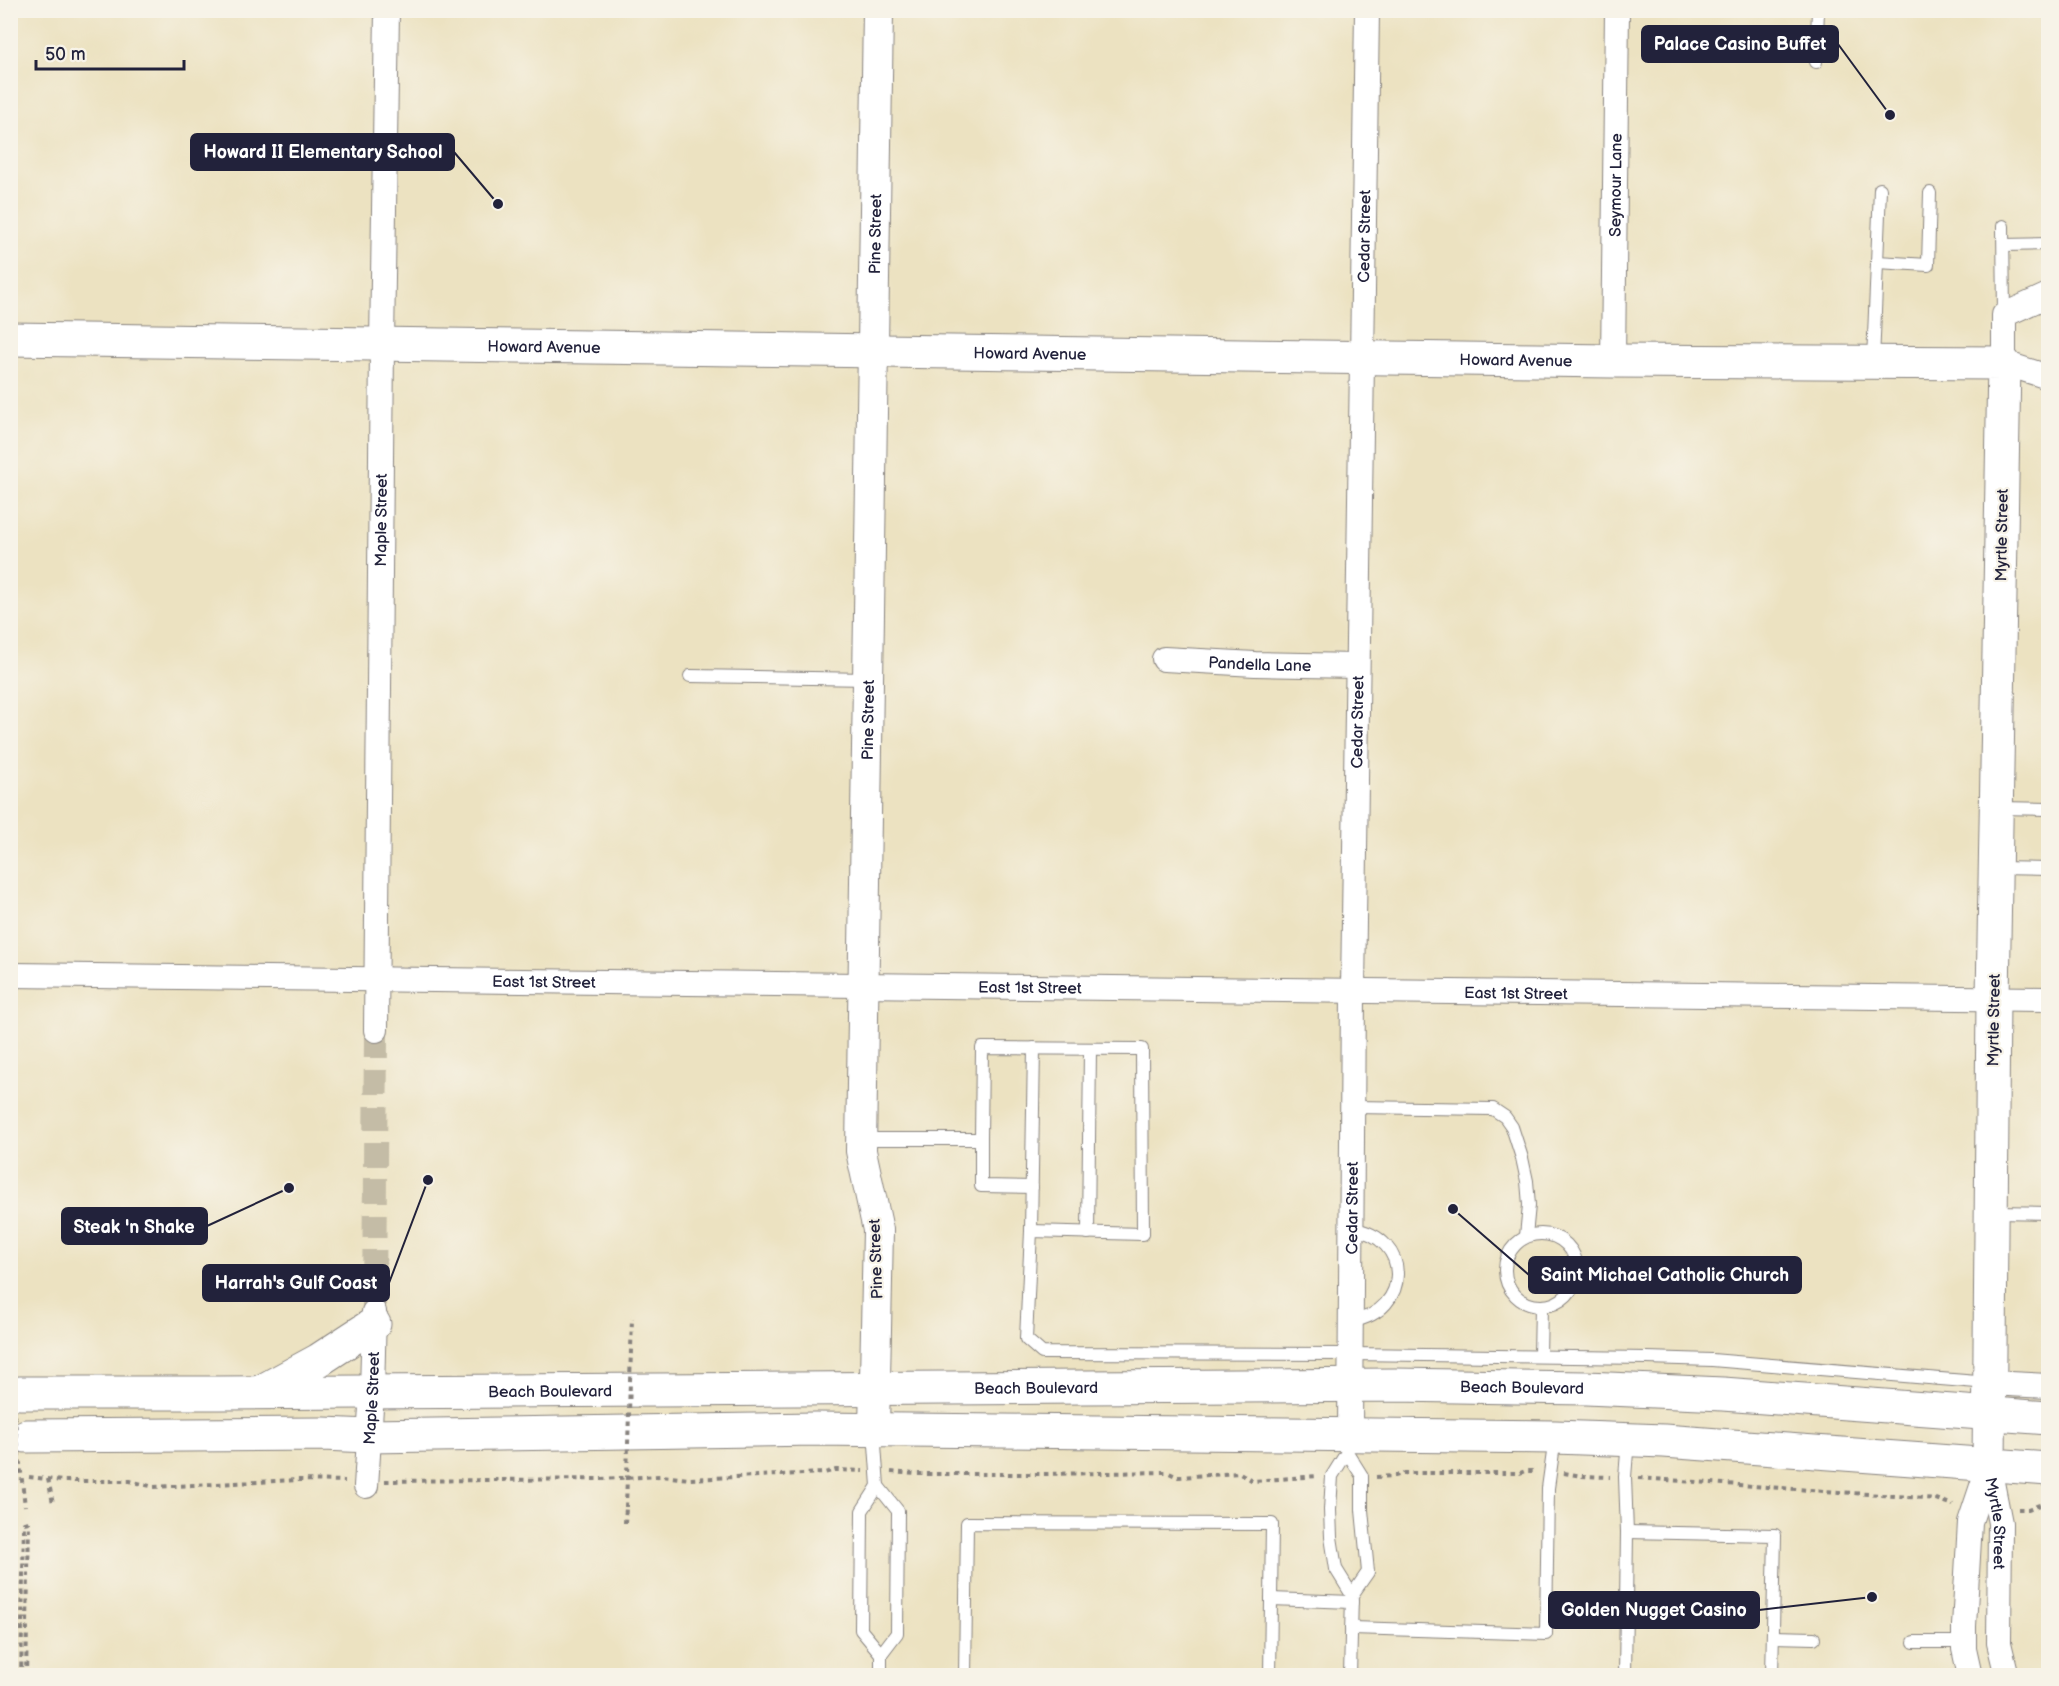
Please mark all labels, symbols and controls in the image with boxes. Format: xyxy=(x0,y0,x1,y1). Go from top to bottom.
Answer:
callout: Palace Casino Buffet xyxy=(1642,26,1838,62)
scale bar xyxy=(36,33,184,71)
text: Palace Casino Buffet xyxy=(1654,34,1826,55)
text: 50 m xyxy=(45,44,86,65)
street label: Seymour Lane xyxy=(1606,133,1627,237)
callout: Howard II Elementary School xyxy=(191,134,454,170)
text: Howard II Elementary School xyxy=(204,142,442,163)
street label: Cedar Street xyxy=(1355,189,1375,283)
street label: Pine Street xyxy=(866,194,886,274)
street label: Howard Avenue xyxy=(487,338,601,358)
street label: Howard Avenue xyxy=(973,344,1087,365)
street label: Howard Avenue xyxy=(1459,351,1573,371)
street label: Maple Street xyxy=(372,473,392,567)
street label: Myrtle Street xyxy=(1992,488,2013,582)
street label: Pandella Lane xyxy=(1208,653,1312,676)
street label: Cedar Street xyxy=(1348,675,1369,769)
street label: Pine Street xyxy=(859,680,879,760)
street label: East 1st Street xyxy=(492,973,596,993)
street label: Myrtle Street xyxy=(1984,973,2005,1067)
street label: East 1st Street xyxy=(978,978,1082,999)
street label: East 1st Street xyxy=(1464,984,1568,1004)
street label: Cedar Street xyxy=(1343,1161,1363,1255)
callout: Steak 'n Shake xyxy=(62,1208,207,1244)
text: Steak 'n Shake xyxy=(73,1217,195,1238)
street label: Pine Street xyxy=(866,1218,887,1299)
callout: Saint Michael Catholic Church xyxy=(1529,1257,1801,1293)
callout: Harrah's Gulf Coast xyxy=(203,1265,389,1301)
text: Saint Michael Catholic Church xyxy=(1541,1265,1789,1286)
text: Harrah's Gulf Coast xyxy=(215,1273,377,1294)
street label: Maple Street xyxy=(361,1351,384,1445)
street label: Beach Boulevard xyxy=(1460,1378,1584,1399)
street label: Beach Boulevard xyxy=(974,1379,1098,1399)
street label: Beach Boulevard xyxy=(488,1382,612,1402)
street label: Myrtle Street xyxy=(1980,1476,2008,1570)
callout: Golden Nugget Casino xyxy=(1549,1592,1759,1628)
text: Golden Nugget Casino xyxy=(1561,1600,1747,1621)

